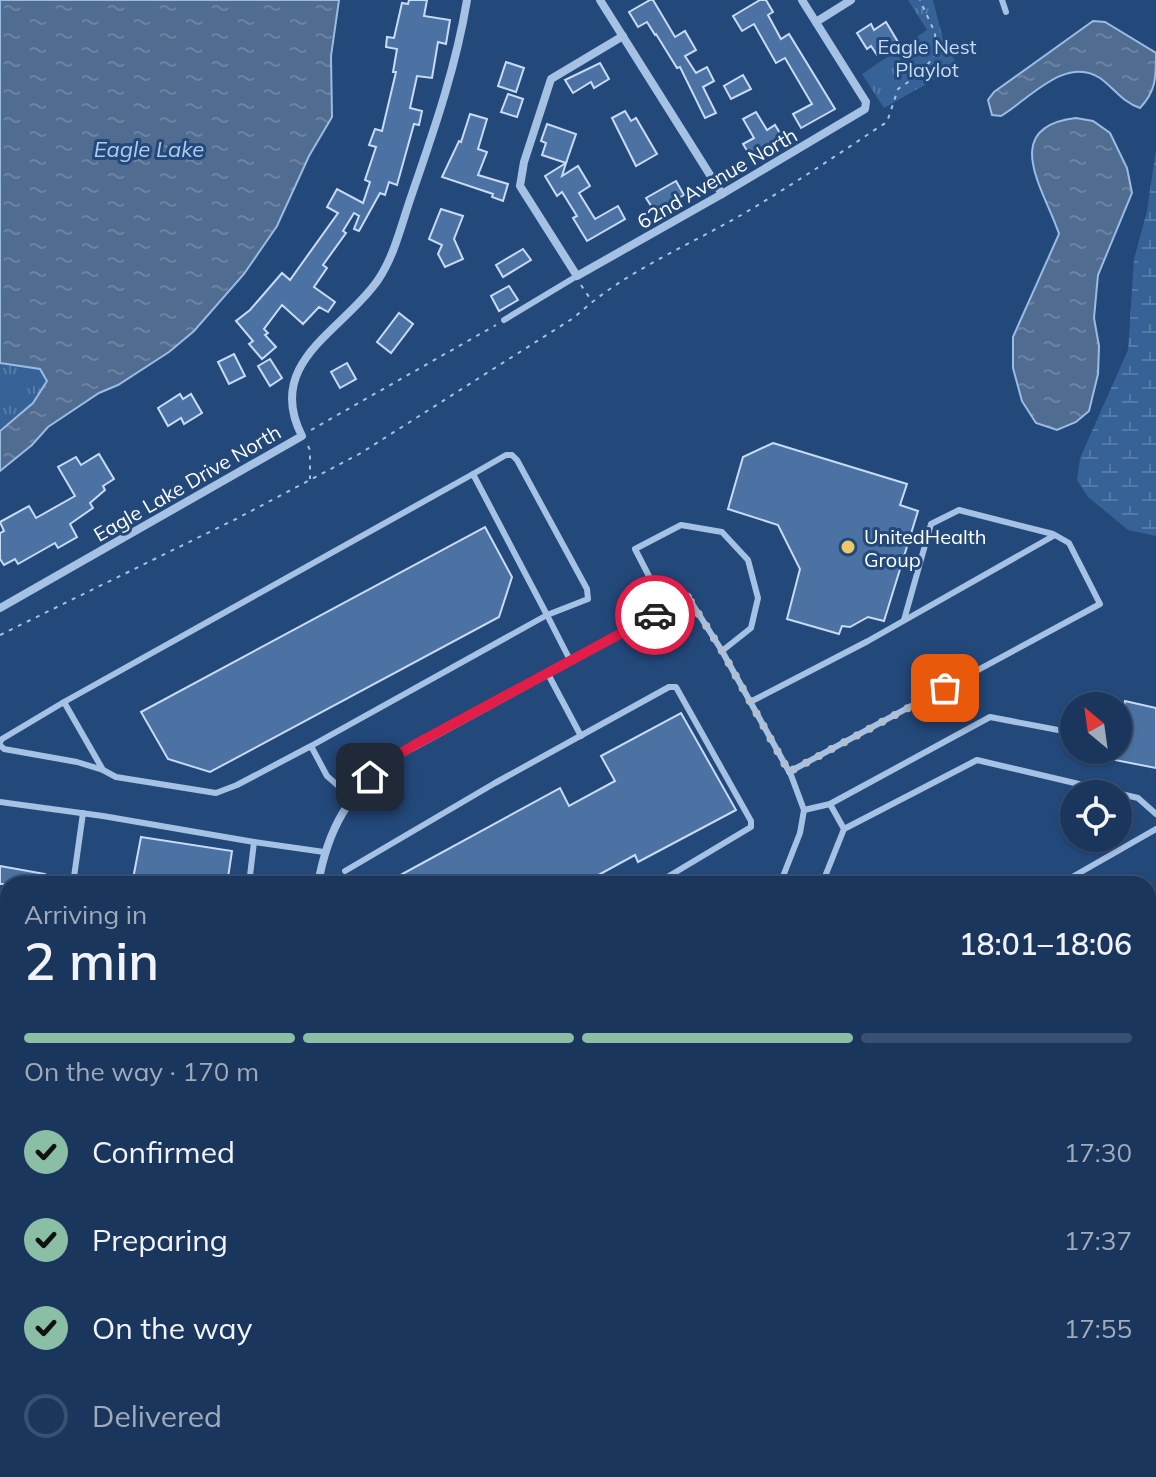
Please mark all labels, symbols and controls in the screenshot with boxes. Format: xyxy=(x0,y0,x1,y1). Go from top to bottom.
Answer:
park label: Eagle Nest Playlot xyxy=(877,34,977,82)
street label: 62nd Avenue North xyxy=(633,122,801,234)
water label: Eagle Lake xyxy=(94,135,204,163)
street label: Eagle Lake Drive North xyxy=(89,419,285,547)
place label: UnitedHealth Group xyxy=(864,524,987,572)
marker: UnitedHealth Group xyxy=(839,538,857,556)
courier xyxy=(615,575,695,655)
icon: car xyxy=(633,593,677,637)
pin xyxy=(911,654,979,722)
icon: bag xyxy=(923,666,967,710)
north arrow xyxy=(1060,692,1132,764)
map controls xyxy=(1060,692,1132,852)
pin xyxy=(336,743,404,811)
icon: home xyxy=(348,755,392,799)
button: locate xyxy=(1060,780,1132,852)
text: Arriving in xyxy=(24,898,147,931)
text: 18:01–18:06 xyxy=(959,925,1132,963)
text: 2 min xyxy=(24,928,159,993)
text: On the way · 170 m xyxy=(24,1055,259,1088)
icon: check xyxy=(24,1130,68,1174)
text: Confirmed xyxy=(92,1133,235,1171)
text: 17:30 xyxy=(1064,1136,1132,1169)
icon: check xyxy=(24,1218,68,1262)
text: Preparing xyxy=(92,1221,228,1259)
text: 17:37 xyxy=(1064,1224,1132,1257)
icon: check xyxy=(24,1306,68,1350)
text: On the way xyxy=(92,1309,252,1347)
text: 17:55 xyxy=(1064,1312,1132,1345)
text: Delivered xyxy=(92,1397,222,1435)

